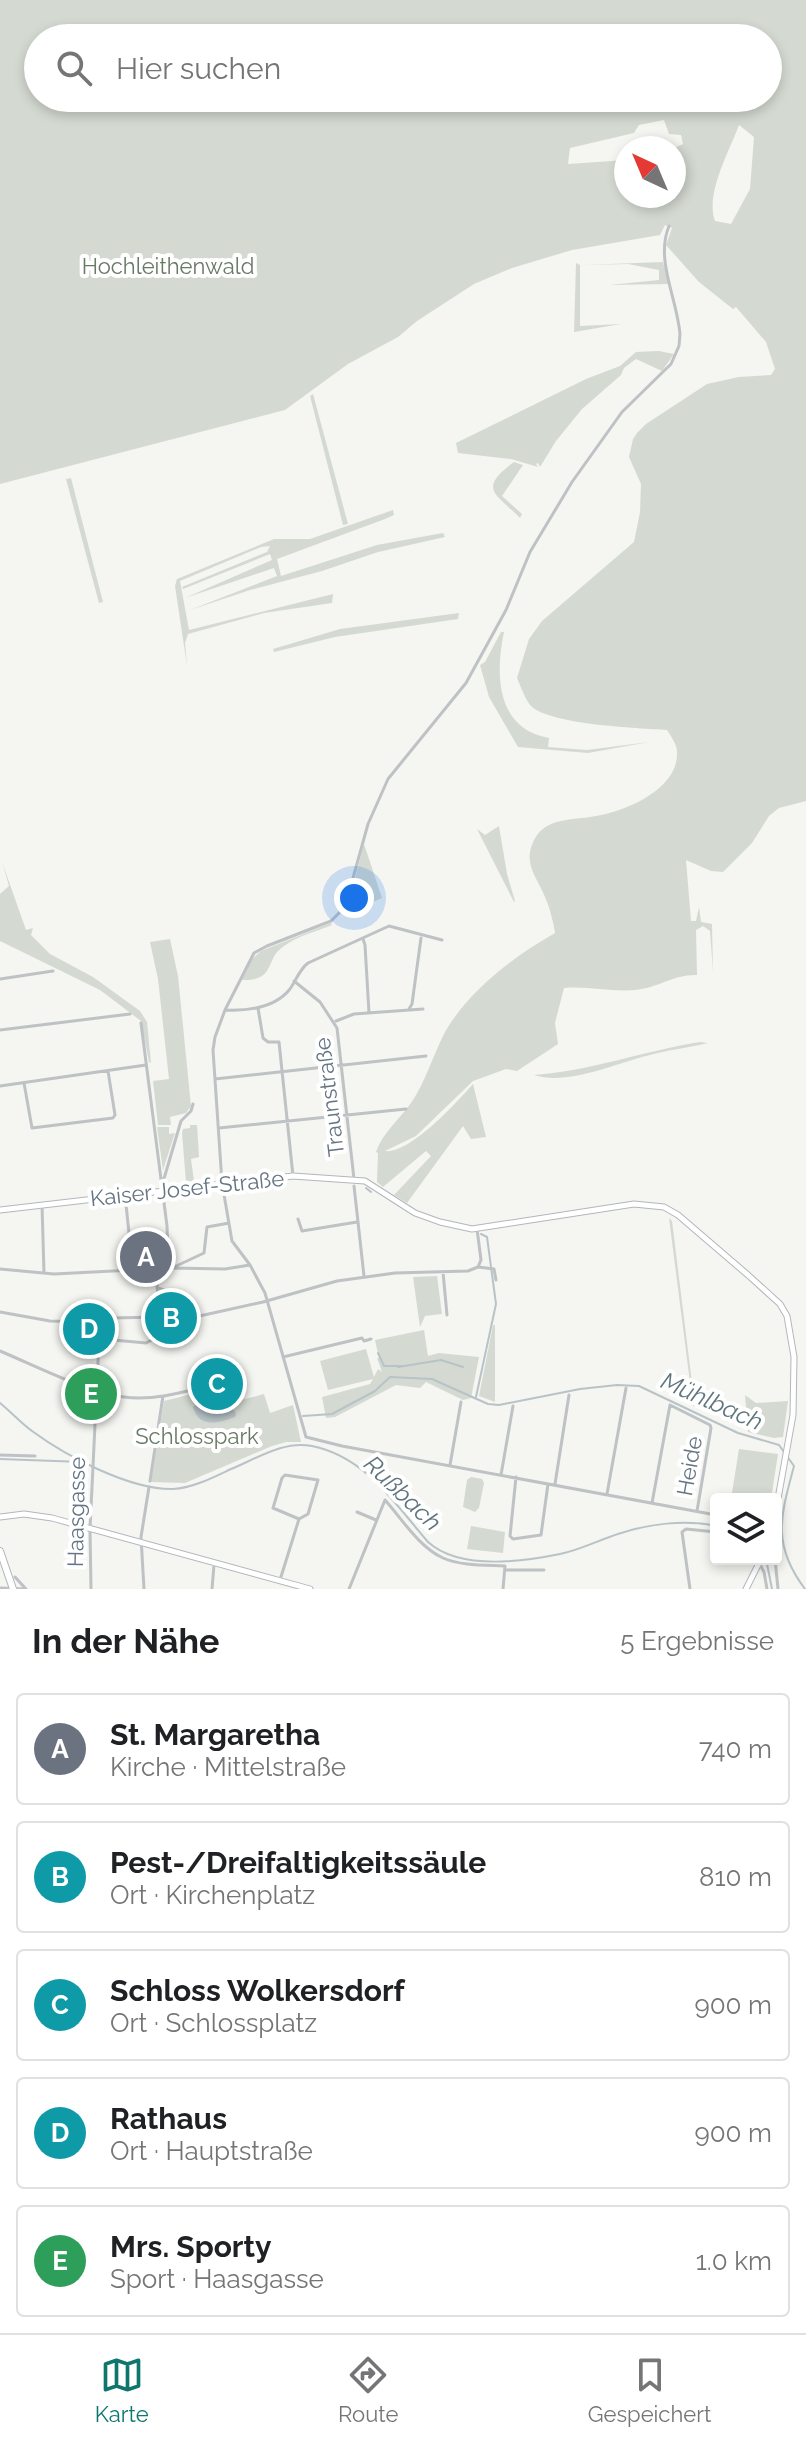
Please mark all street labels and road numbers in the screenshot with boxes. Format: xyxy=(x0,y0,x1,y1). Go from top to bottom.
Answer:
street label: Traunstraße xyxy=(309,1036,349,1158)
street label: Kaiser Josef-Straße xyxy=(89,1165,285,1211)
street label: Heide xyxy=(671,1434,707,1498)
street label: Haasgasse xyxy=(62,1456,90,1567)

